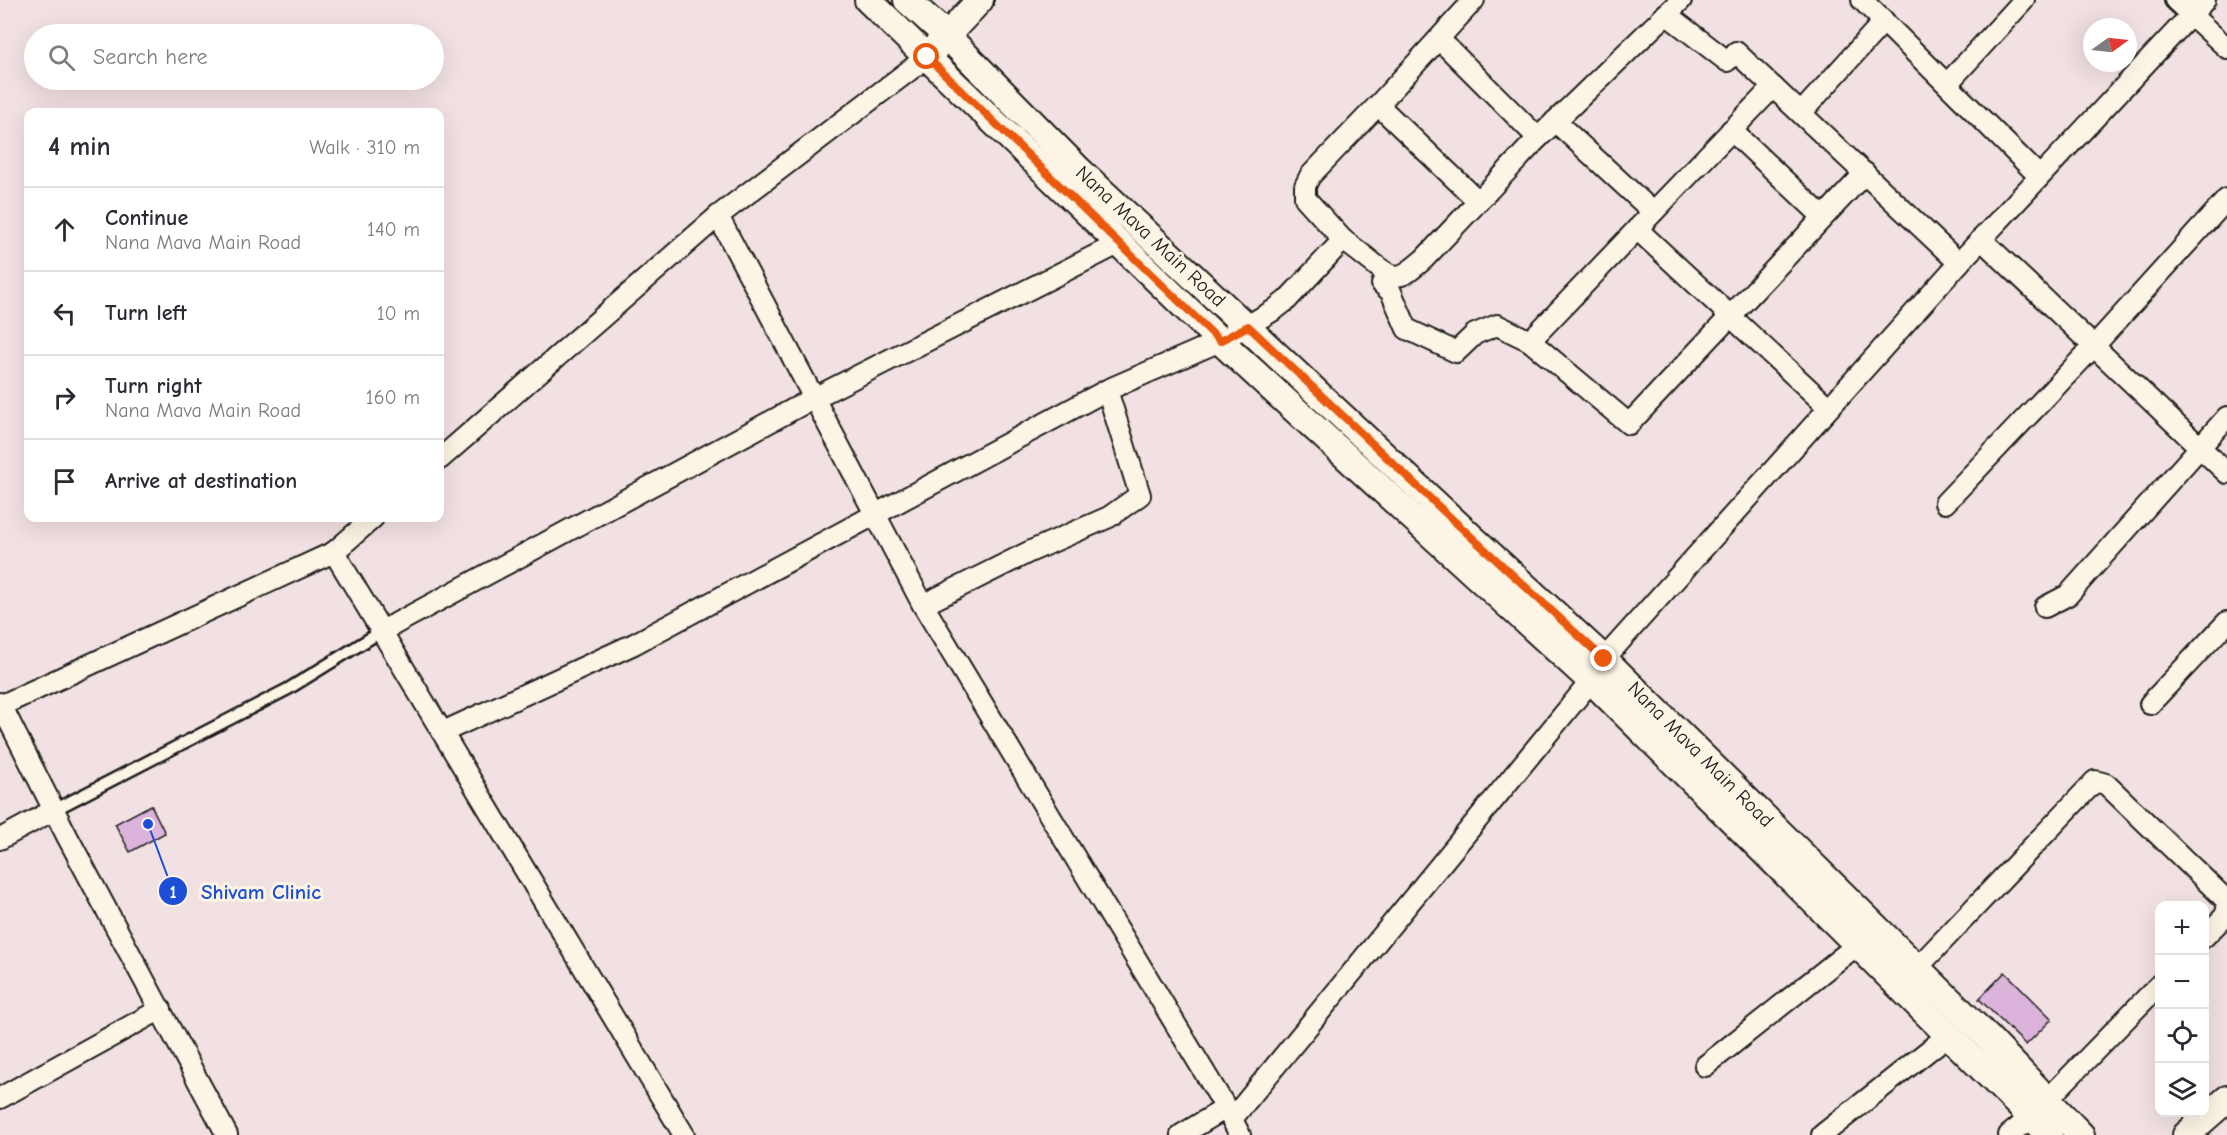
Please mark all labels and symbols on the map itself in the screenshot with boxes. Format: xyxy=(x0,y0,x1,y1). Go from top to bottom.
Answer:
north arrow xyxy=(2083,18,2137,72)
route start xyxy=(913,43,939,69)
street label: Nana Mava Main Road xyxy=(1071,161,1230,312)
route end xyxy=(1590,645,1616,671)
street label: Nana Mava Main Road xyxy=(1623,677,1778,832)
callout: Shivam Clinic xyxy=(158,872,333,911)
text: Shivam Clinic xyxy=(201,880,321,904)
text: 1 xyxy=(169,882,177,903)

